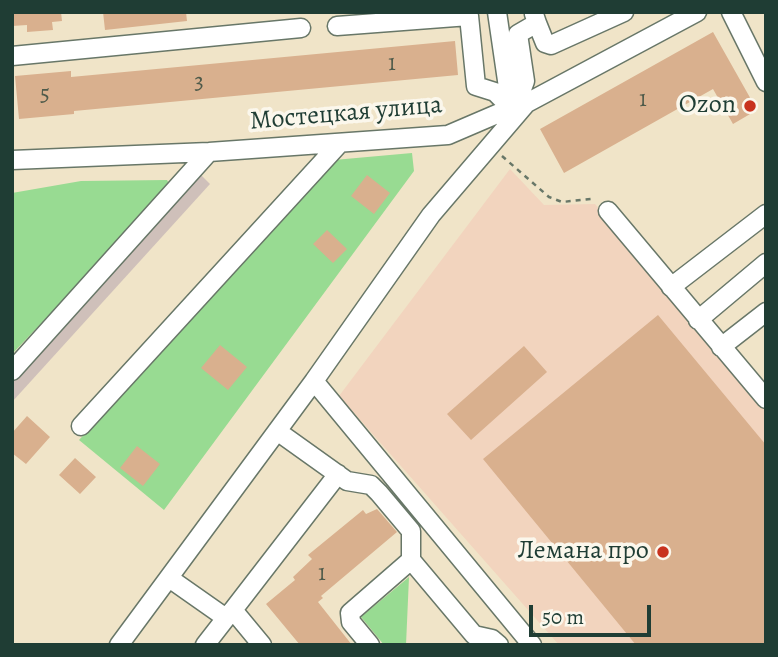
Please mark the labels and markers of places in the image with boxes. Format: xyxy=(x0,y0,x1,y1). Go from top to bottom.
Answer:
place label: Ozon xyxy=(679,90,736,122)
marker: Ozon xyxy=(742,98,758,114)
place label: Лемана про xyxy=(517,536,649,568)
marker: Лемана про xyxy=(655,544,671,560)

